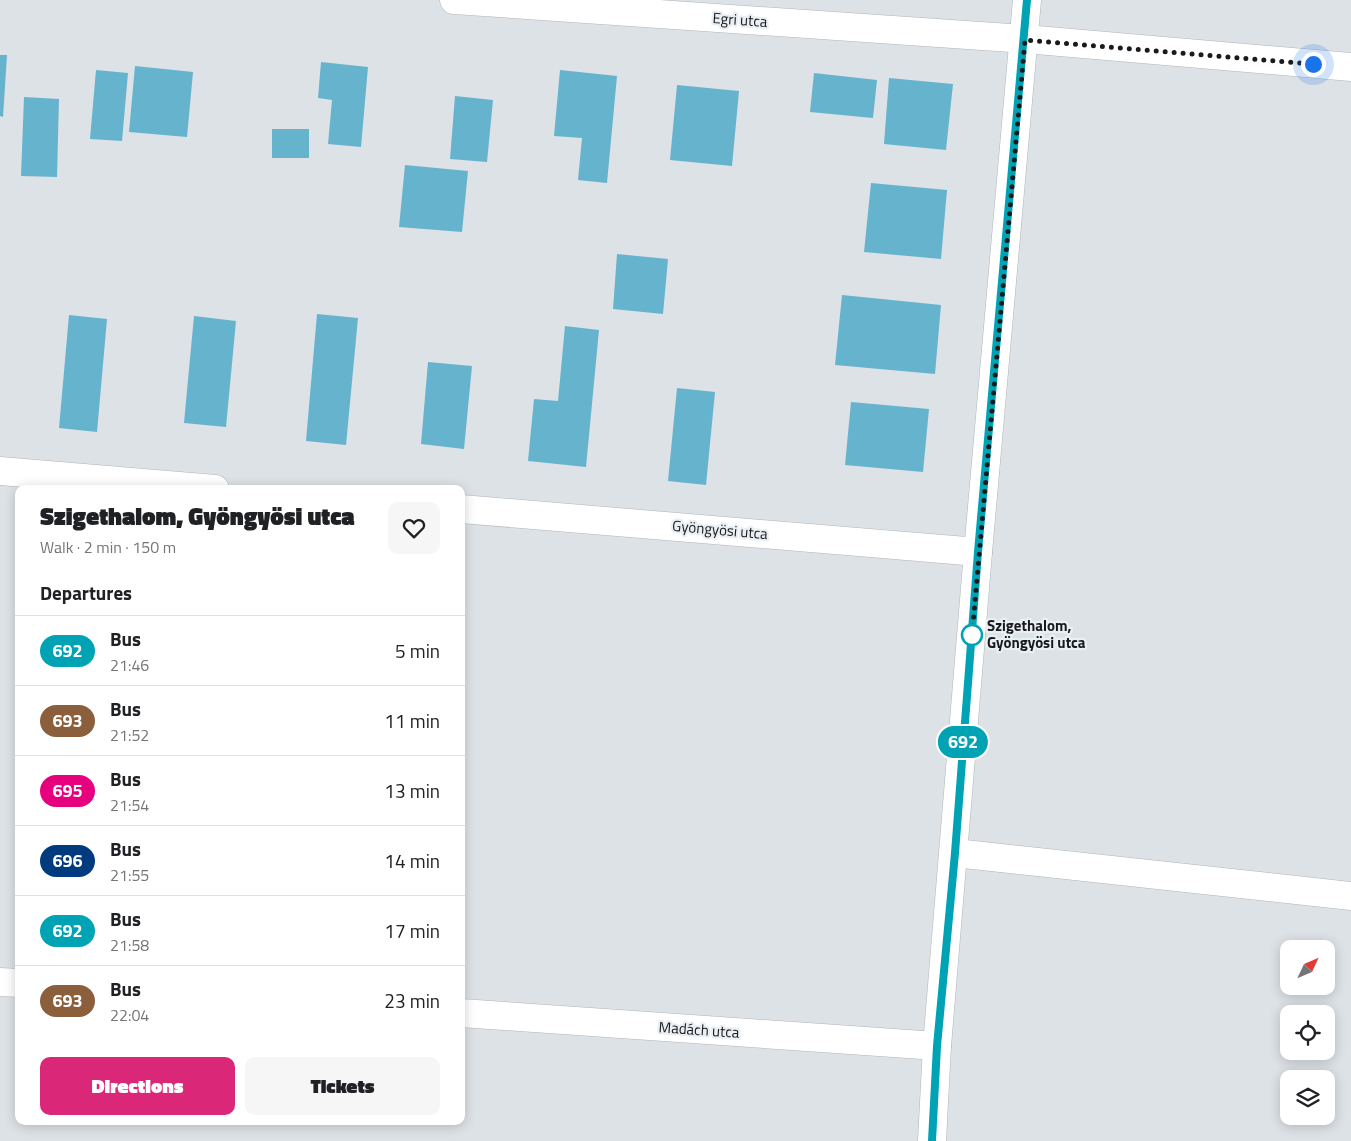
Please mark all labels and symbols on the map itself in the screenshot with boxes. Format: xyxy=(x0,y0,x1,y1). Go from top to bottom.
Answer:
street label: Egri utca xyxy=(712,6,769,33)
your location xyxy=(1301,52,1326,77)
street label: Gyöngyösi utca xyxy=(671,514,769,545)
place label: Szigethalom, Gyöngyösi utca xyxy=(987,614,1086,654)
marker: Szigethalom, Gyöngyösi utca xyxy=(961,624,983,646)
line badge: 692 xyxy=(934,726,992,758)
north arrow xyxy=(1280,940,1335,995)
street label: Madách utca xyxy=(658,1015,741,1044)

